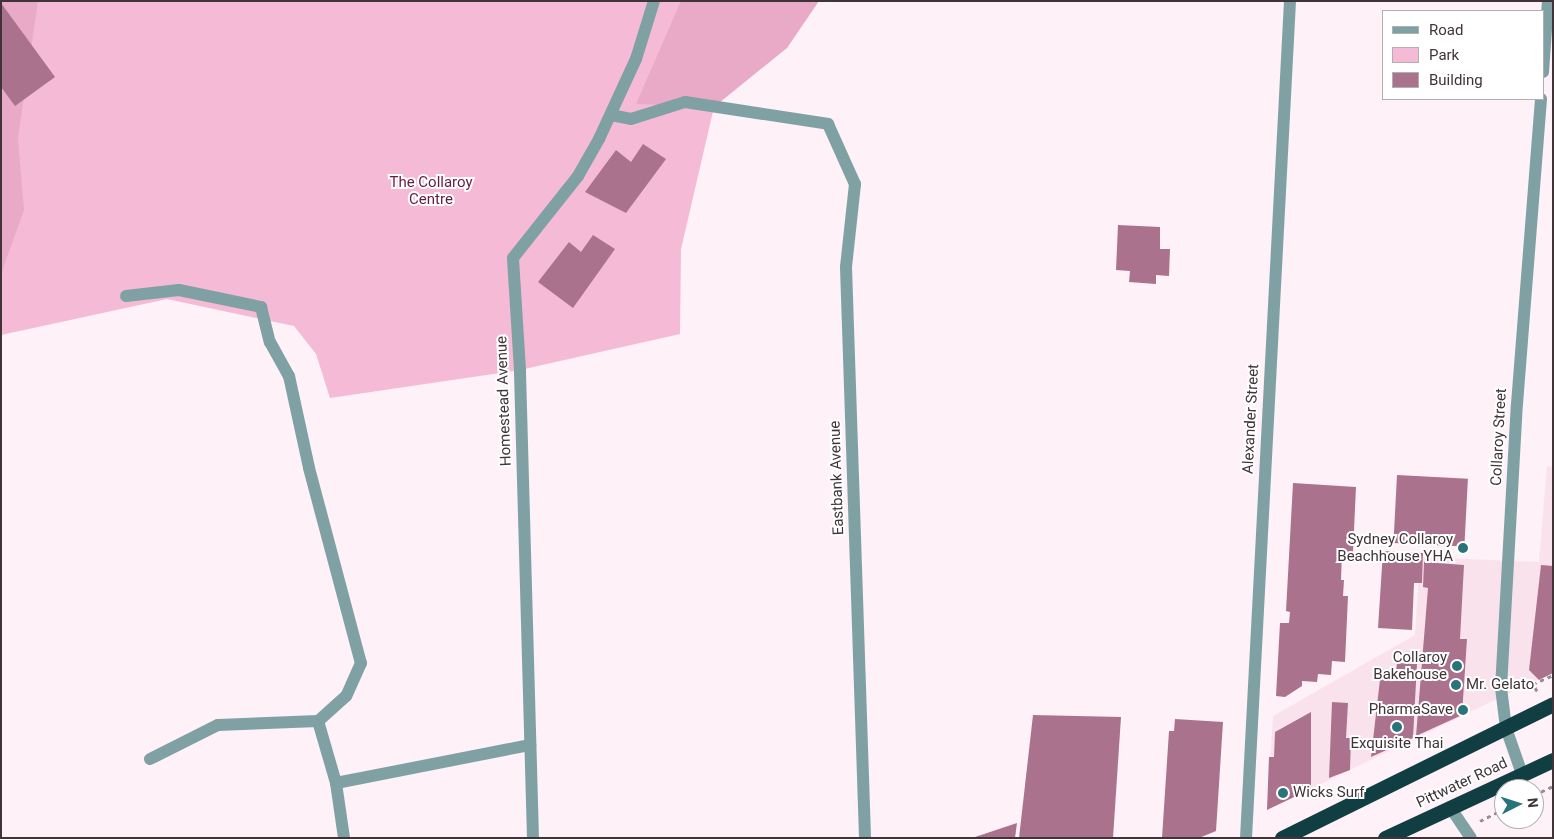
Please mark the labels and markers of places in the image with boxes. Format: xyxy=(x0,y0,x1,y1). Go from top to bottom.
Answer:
place label: Sydney Collaroy Beachhouse YHA xyxy=(1337,530,1453,565)
marker: Sydney Collaroy Beachhouse YHA xyxy=(1457,542,1469,554)
place label: Collaroy Bakehouse xyxy=(1373,648,1447,683)
marker: Collaroy Bakehouse xyxy=(1451,660,1463,672)
place label: Mr. Gelato xyxy=(1466,676,1534,694)
marker: Mr. Gelato xyxy=(1450,679,1462,691)
place label: PharmaSave xyxy=(1369,701,1453,719)
marker: PharmaSave xyxy=(1457,704,1469,716)
marker: Exquisite Thai xyxy=(1391,721,1403,733)
place label: Exquisite Thai xyxy=(1350,735,1444,753)
place label: Wicks Surf xyxy=(1293,784,1364,802)
marker: Wicks Surf xyxy=(1277,787,1289,799)

